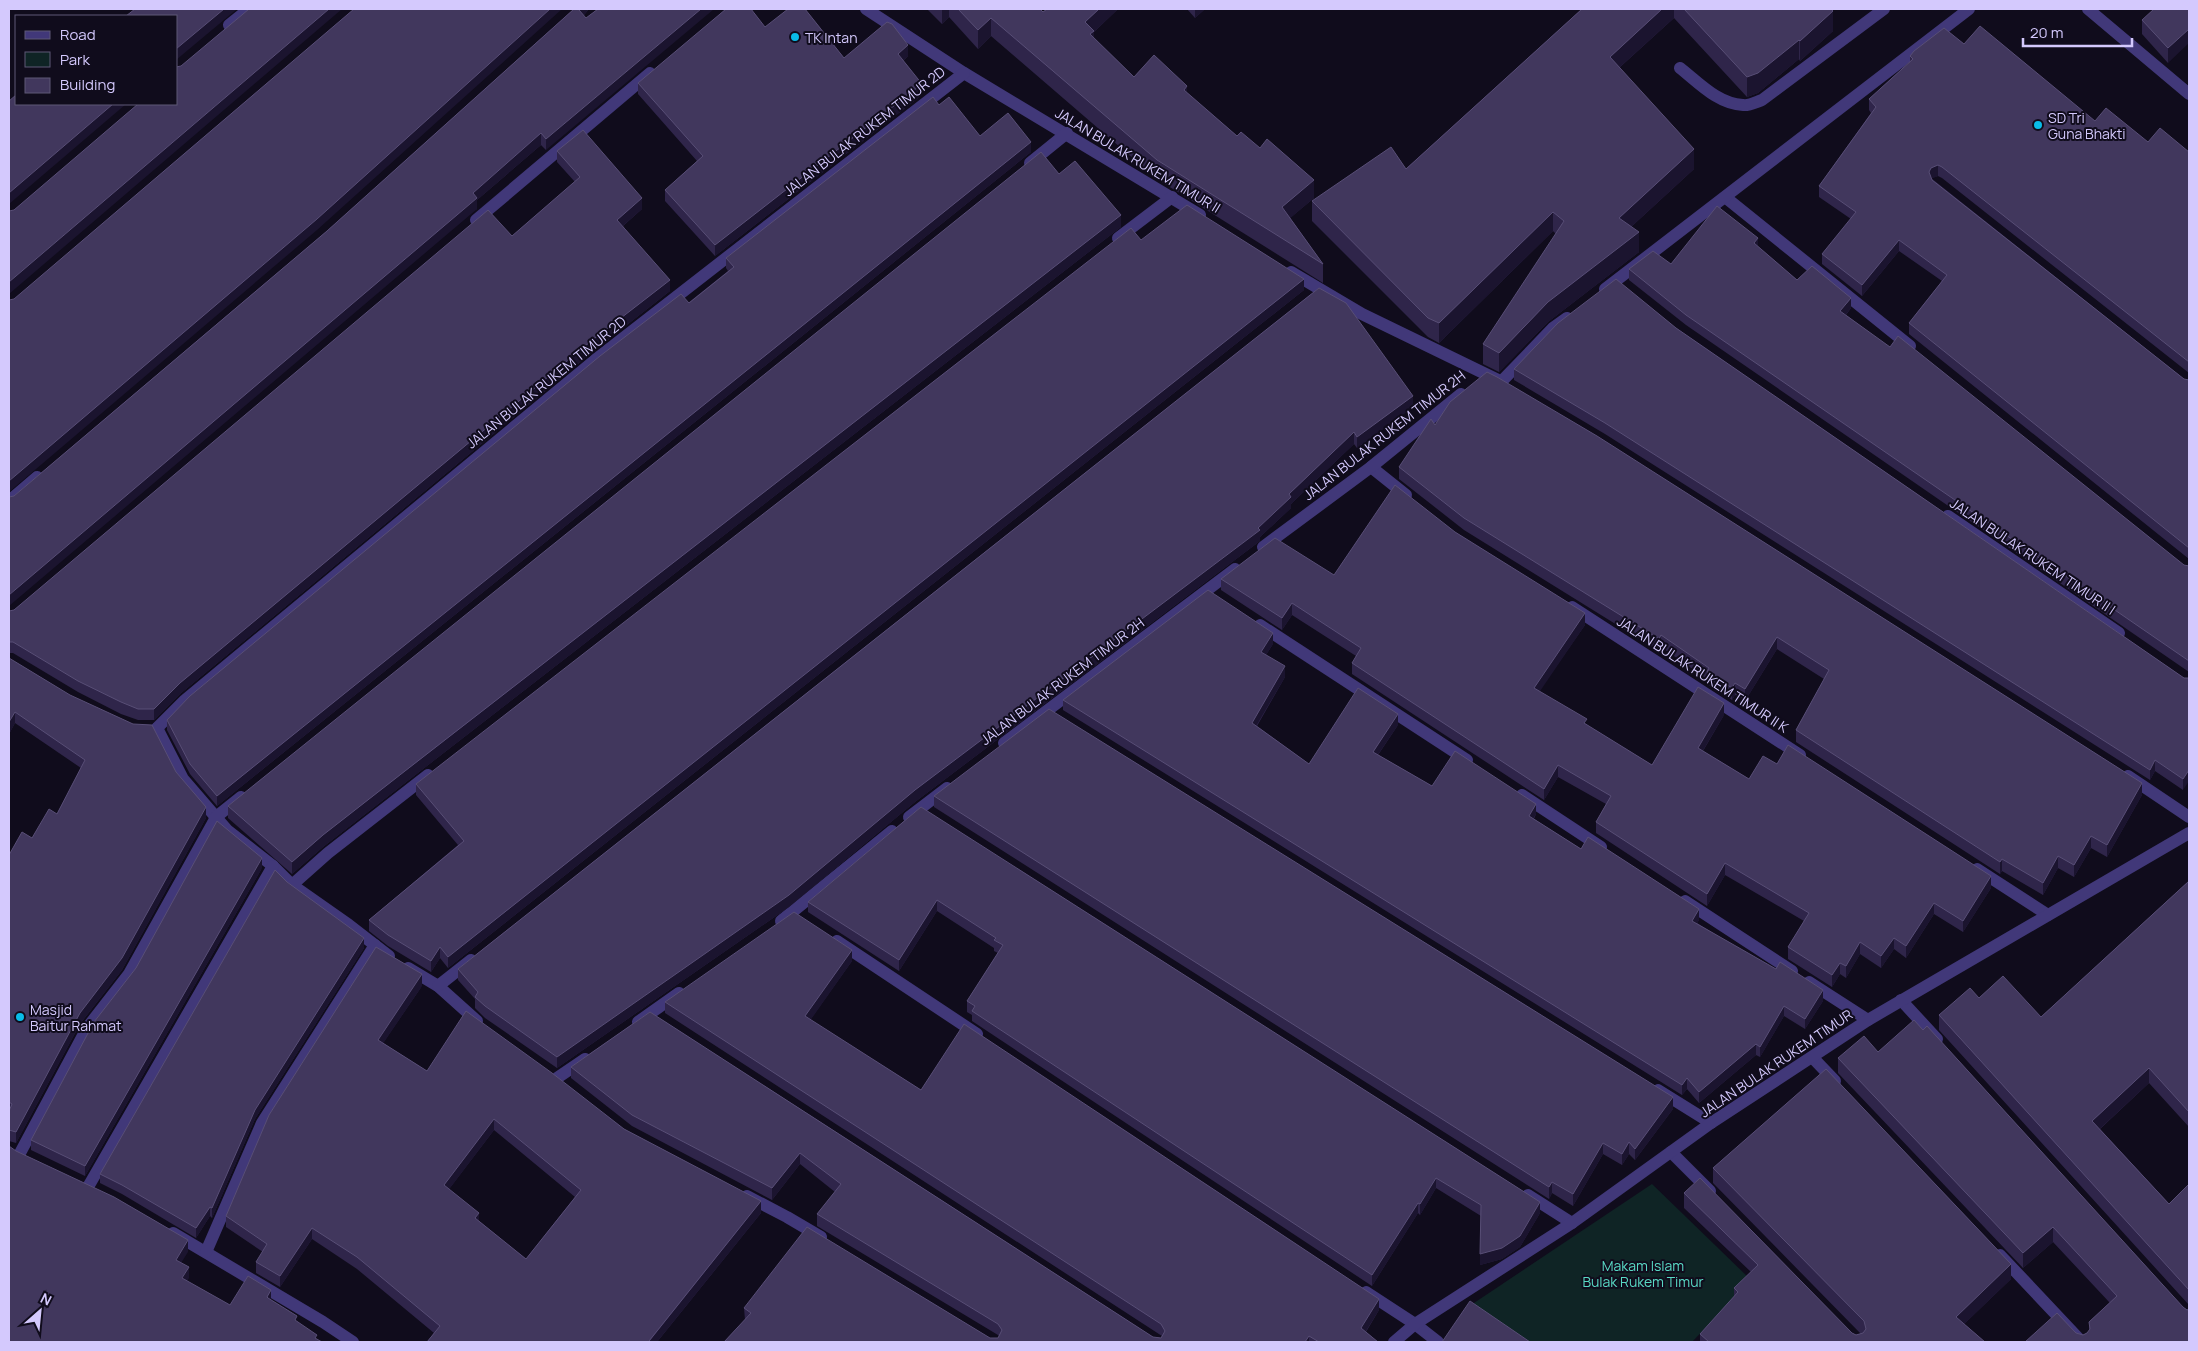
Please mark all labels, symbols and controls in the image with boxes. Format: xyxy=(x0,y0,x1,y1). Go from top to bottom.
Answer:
legend xyxy=(15,15,178,105)
scale bar xyxy=(2023,15,2132,47)
text: 20 m xyxy=(2030,22,2063,43)
text: Road xyxy=(60,24,96,45)
place label: TK Intan xyxy=(805,28,857,47)
marker: TK Intan xyxy=(789,31,801,43)
text: Park xyxy=(60,49,90,70)
street label: JALAN BULAK RUKEM TIMUR 2D xyxy=(779,62,949,200)
text: Building xyxy=(60,74,115,95)
street label: JALAN BULAK RUKEM TIMUR II xyxy=(1052,103,1224,217)
place label: SD Tri Guna Bhakti xyxy=(2048,108,2126,143)
marker: SD Tri Guna Bhakti xyxy=(2032,119,2044,131)
street label: JALAN BULAK RUKEM TIMUR 2D xyxy=(462,312,630,452)
street label: JALAN BULAK RUKEM TIMUR 2H xyxy=(1299,366,1469,504)
street label: JALAN BULAK RUKEM TIMUR II I xyxy=(1947,493,2119,619)
street label: JALAN BULAK RUKEM TIMUR II K xyxy=(1614,611,1793,737)
street label: JALAN BULAK RUKEM TIMUR 2H xyxy=(976,613,1148,749)
place label: Masjid Baitur Rahmat xyxy=(30,1000,122,1035)
street label: JALAN BULAK RUKEM TIMUR xyxy=(1696,1005,1856,1121)
marker: Masjid Baitur Rahmat xyxy=(14,1011,26,1023)
park label: Makam Islam Bulak Rukem Timur xyxy=(1582,1256,1704,1291)
north arrow xyxy=(15,1286,65,1336)
text: N xyxy=(37,1288,55,1310)

